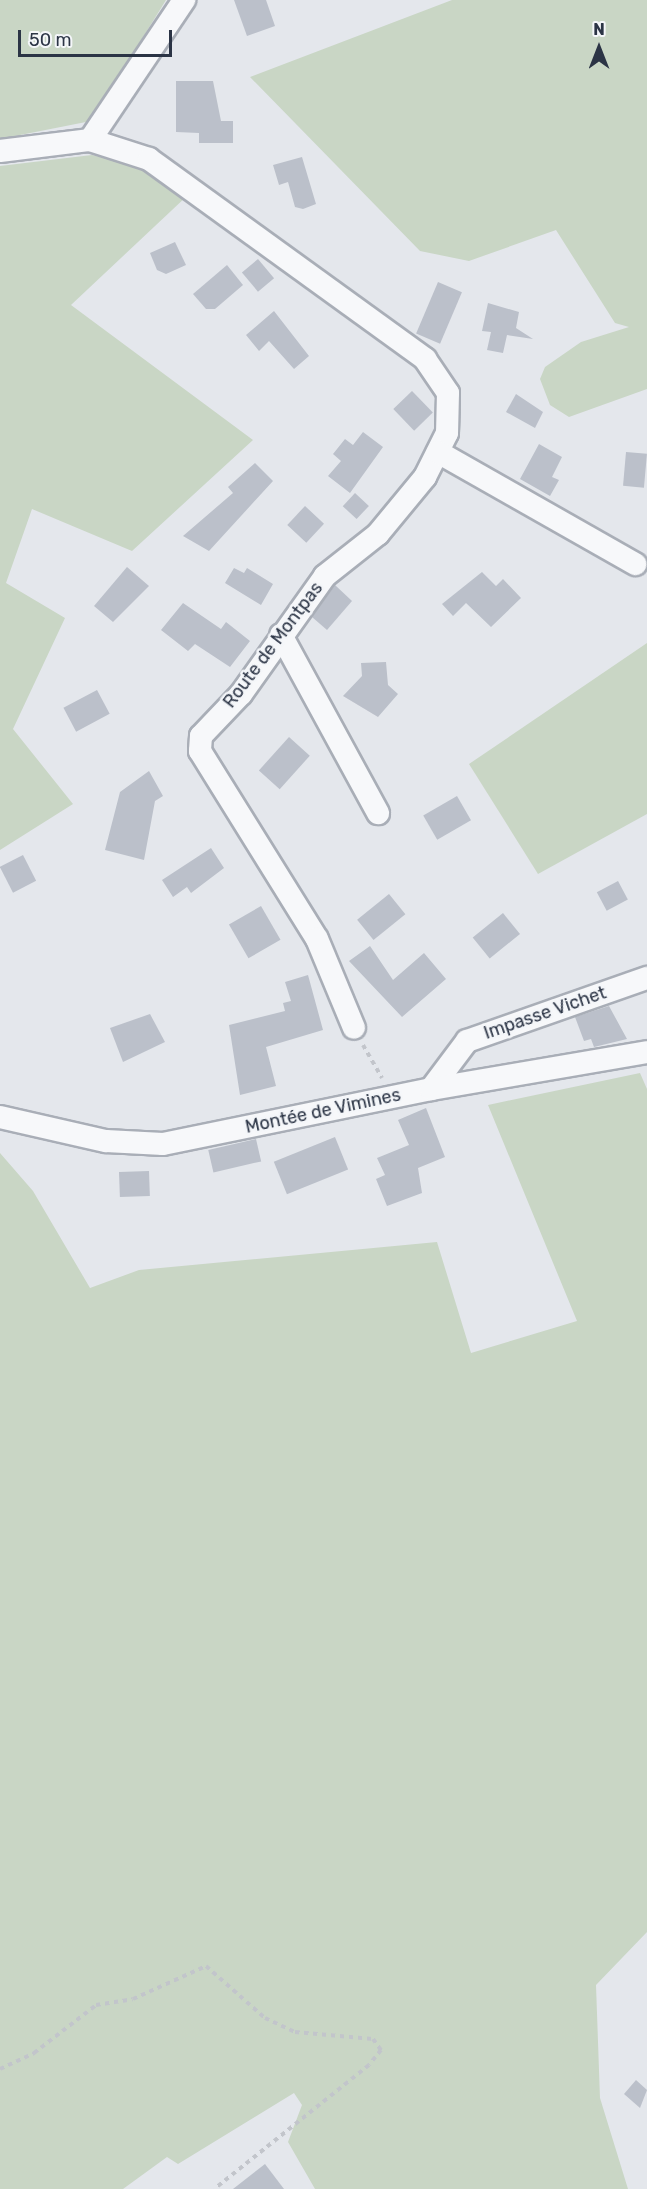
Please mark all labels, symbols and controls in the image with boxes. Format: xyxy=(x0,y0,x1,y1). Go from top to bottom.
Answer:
scale bar xyxy=(21,18,176,56)
north arrow xyxy=(569,18,629,78)
text: N xyxy=(593,20,605,39)
text: 50 m xyxy=(29,29,72,51)
street label: Route de Montpas xyxy=(219,578,327,712)
street label: Impasse Vichet xyxy=(481,982,609,1044)
street label: Montée de Vimines xyxy=(243,1084,403,1138)

